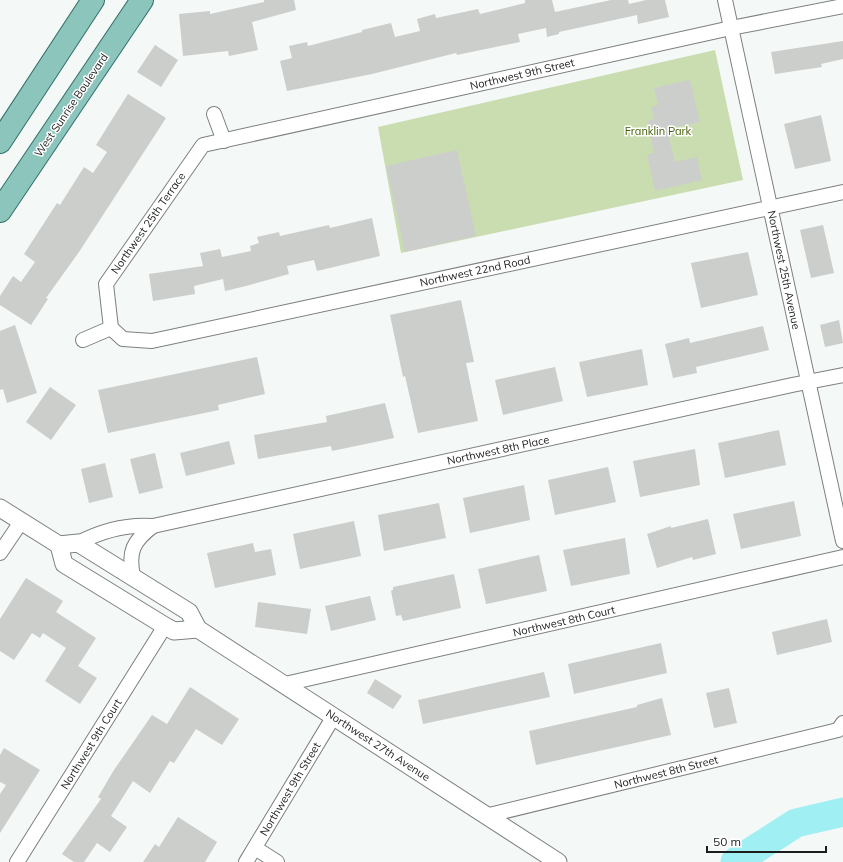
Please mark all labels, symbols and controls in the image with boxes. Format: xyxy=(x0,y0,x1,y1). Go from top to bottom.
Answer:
street label: West Sunrise Boulevard xyxy=(31,51,111,159)
street label: Northwest 9th Street xyxy=(468,55,576,93)
park label: Franklin Park xyxy=(625,124,692,138)
street label: Northwest 25th Terrace xyxy=(108,170,188,276)
street label: Northwest 25th Avenue xyxy=(765,209,803,331)
street label: Northwest 22nd Road xyxy=(418,252,532,290)
street label: Northwest 8th Place xyxy=(446,432,550,468)
street label: Northwest 8th Court xyxy=(512,602,617,640)
street label: Northwest 9th Court xyxy=(57,696,125,792)
street label: Northwest 27th Avenue xyxy=(323,706,433,784)
street label: Northwest 9th Street xyxy=(256,739,324,838)
street label: Northwest 8th Street xyxy=(612,752,720,792)
scale bar xyxy=(707,828,826,854)
text: 50 m xyxy=(713,834,741,849)

